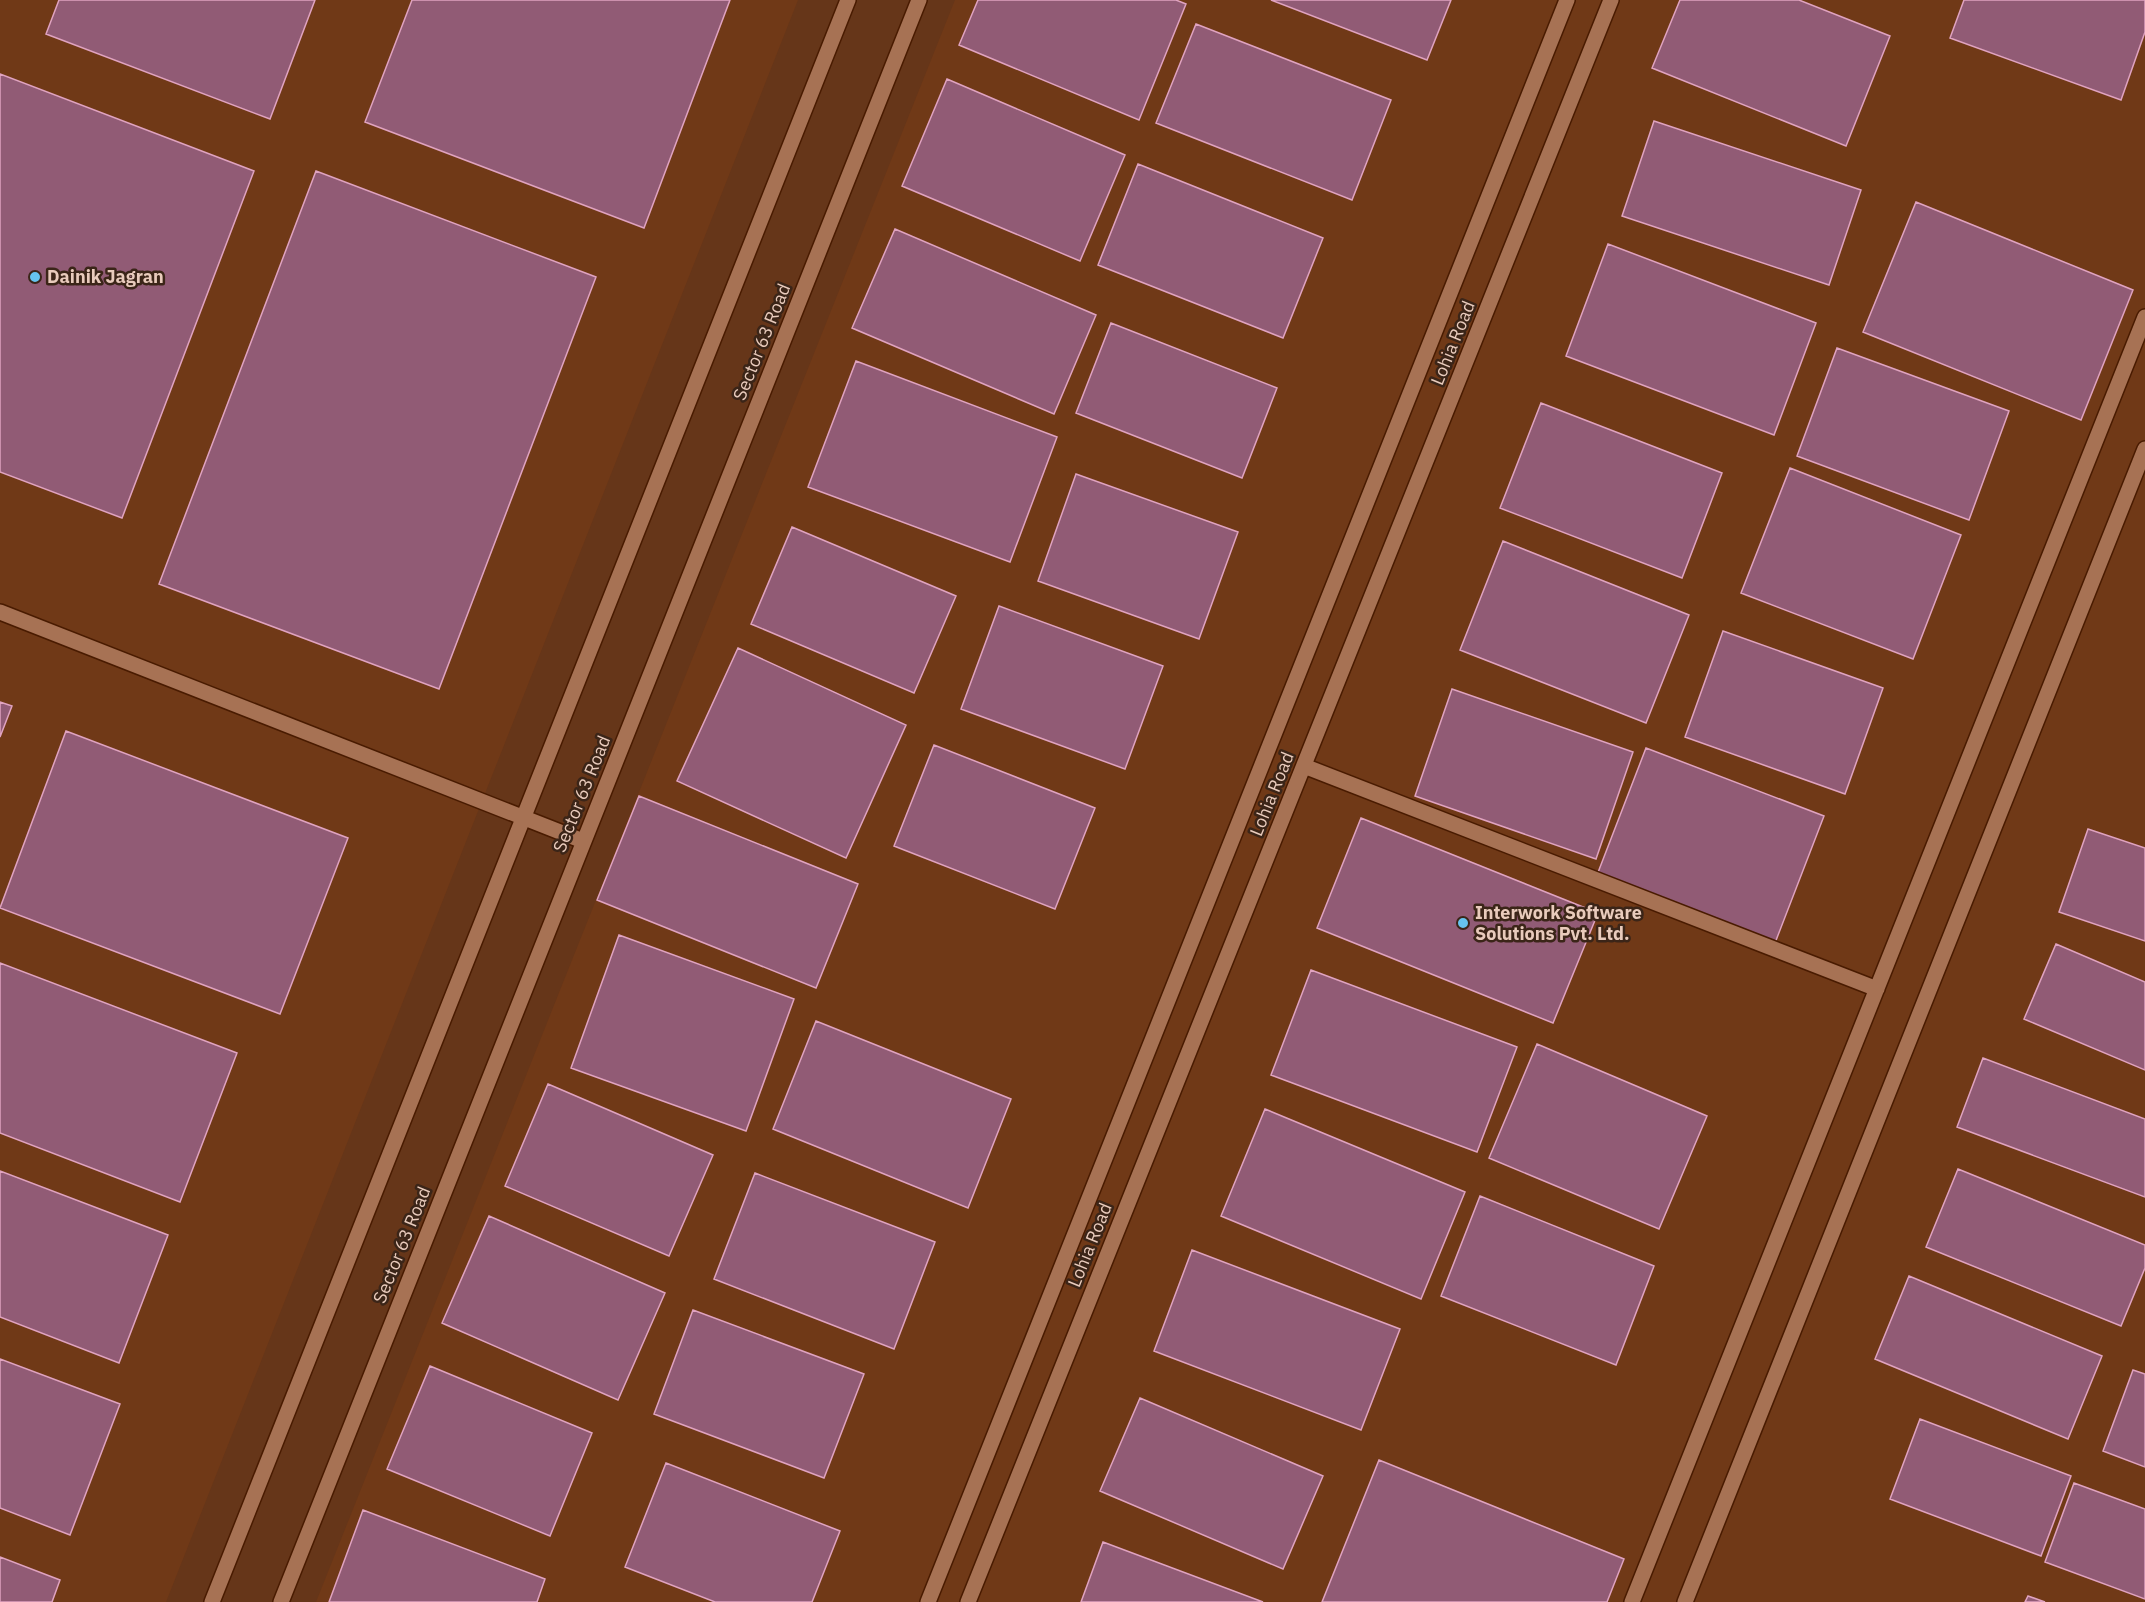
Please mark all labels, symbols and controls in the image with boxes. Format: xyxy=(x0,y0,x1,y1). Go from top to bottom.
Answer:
place label: Dainik Jagran xyxy=(47,265,164,288)
marker: Dainik Jagran xyxy=(28,270,42,284)
street label: Sector 63 Road xyxy=(728,280,795,404)
street label: Lohia Road xyxy=(1425,297,1480,388)
street label: Sector 63 Road xyxy=(548,732,615,856)
street label: Lohia Road xyxy=(1244,748,1299,839)
place label: Interwork Software Solutions Pvt. Ltd. xyxy=(1475,901,1642,945)
marker: Interwork Software Solutions Pvt. Ltd. xyxy=(1456,916,1470,930)
street label: Sector 63 Road xyxy=(368,1183,435,1307)
street label: Lohia Road xyxy=(1062,1199,1117,1290)

